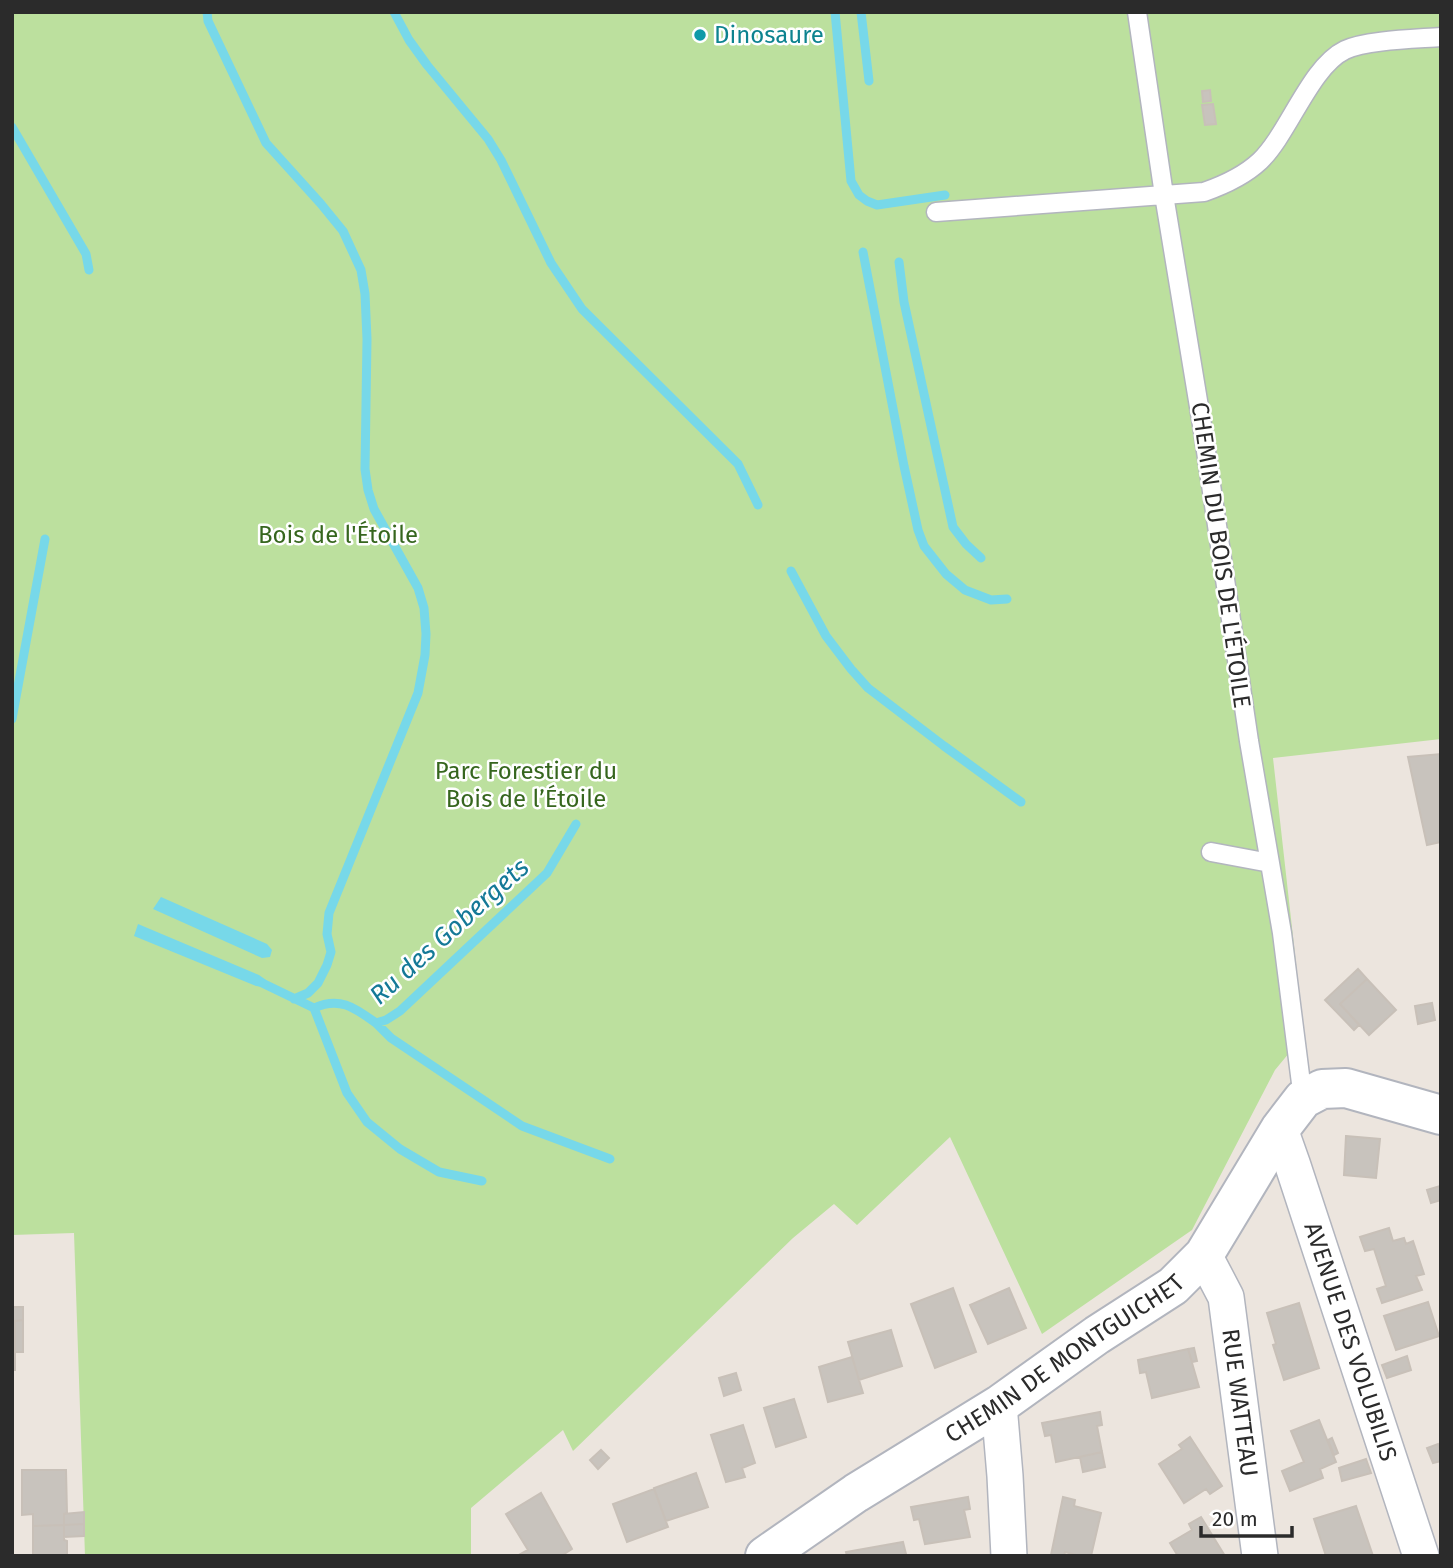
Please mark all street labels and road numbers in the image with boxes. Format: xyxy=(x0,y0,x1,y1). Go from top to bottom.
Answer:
street label: CHEMIN DU BOIS DE L'ÉTOILE xyxy=(1186,400,1257,710)
street label: AVENUE DES VOLUBILIS xyxy=(1298,1219,1403,1465)
street label: CHEMIN DE MONTGUICHET xyxy=(940,1268,1191,1449)
street label: RUE WATTEAU xyxy=(1216,1327,1263,1478)

